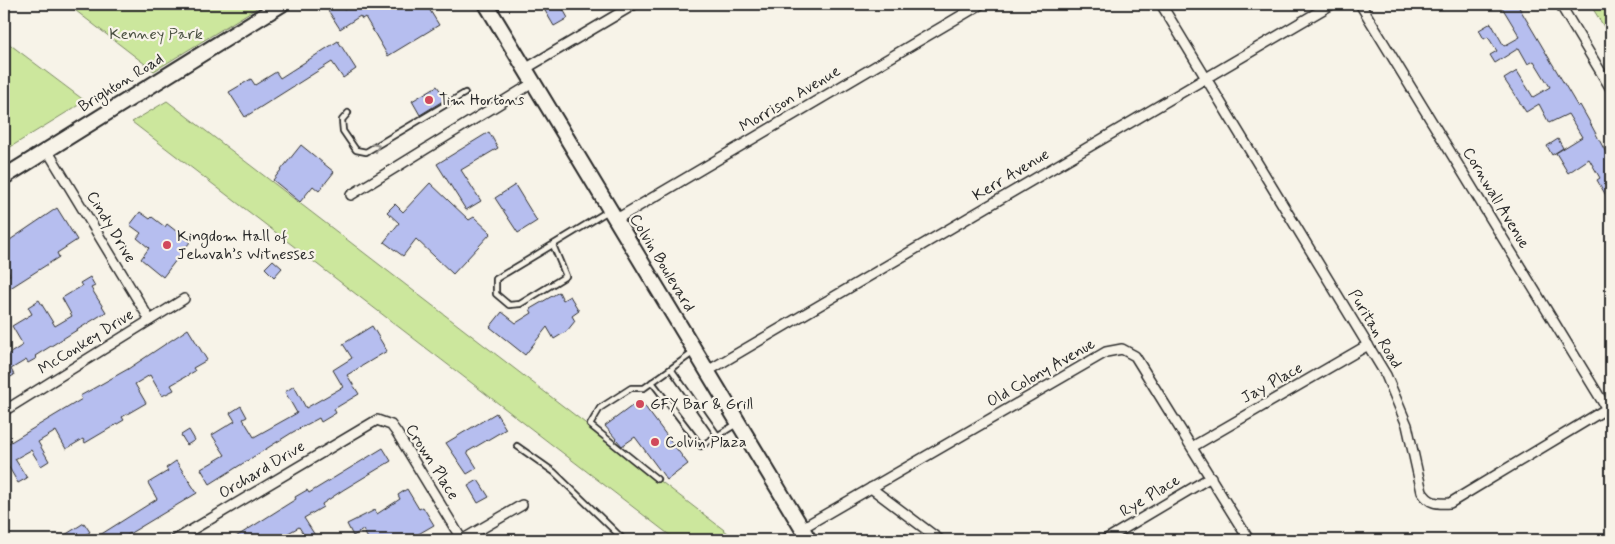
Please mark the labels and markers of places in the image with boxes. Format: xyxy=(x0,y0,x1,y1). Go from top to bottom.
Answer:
place label: Tim Hortons xyxy=(439,90,524,111)
marker: Tim Hortons xyxy=(423,94,435,106)
place label: Kingdom Hall of Jehovah’s Witnesses xyxy=(177,226,315,265)
marker: Kingdom Hall of Jehovah’s Witnesses xyxy=(161,239,173,251)
place label: GFY Bar & Grill xyxy=(650,394,754,415)
marker: GFY Bar & Grill xyxy=(634,398,646,410)
place label: Colvin Plaza xyxy=(665,432,747,453)
marker: Colvin Plaza xyxy=(649,436,661,448)

